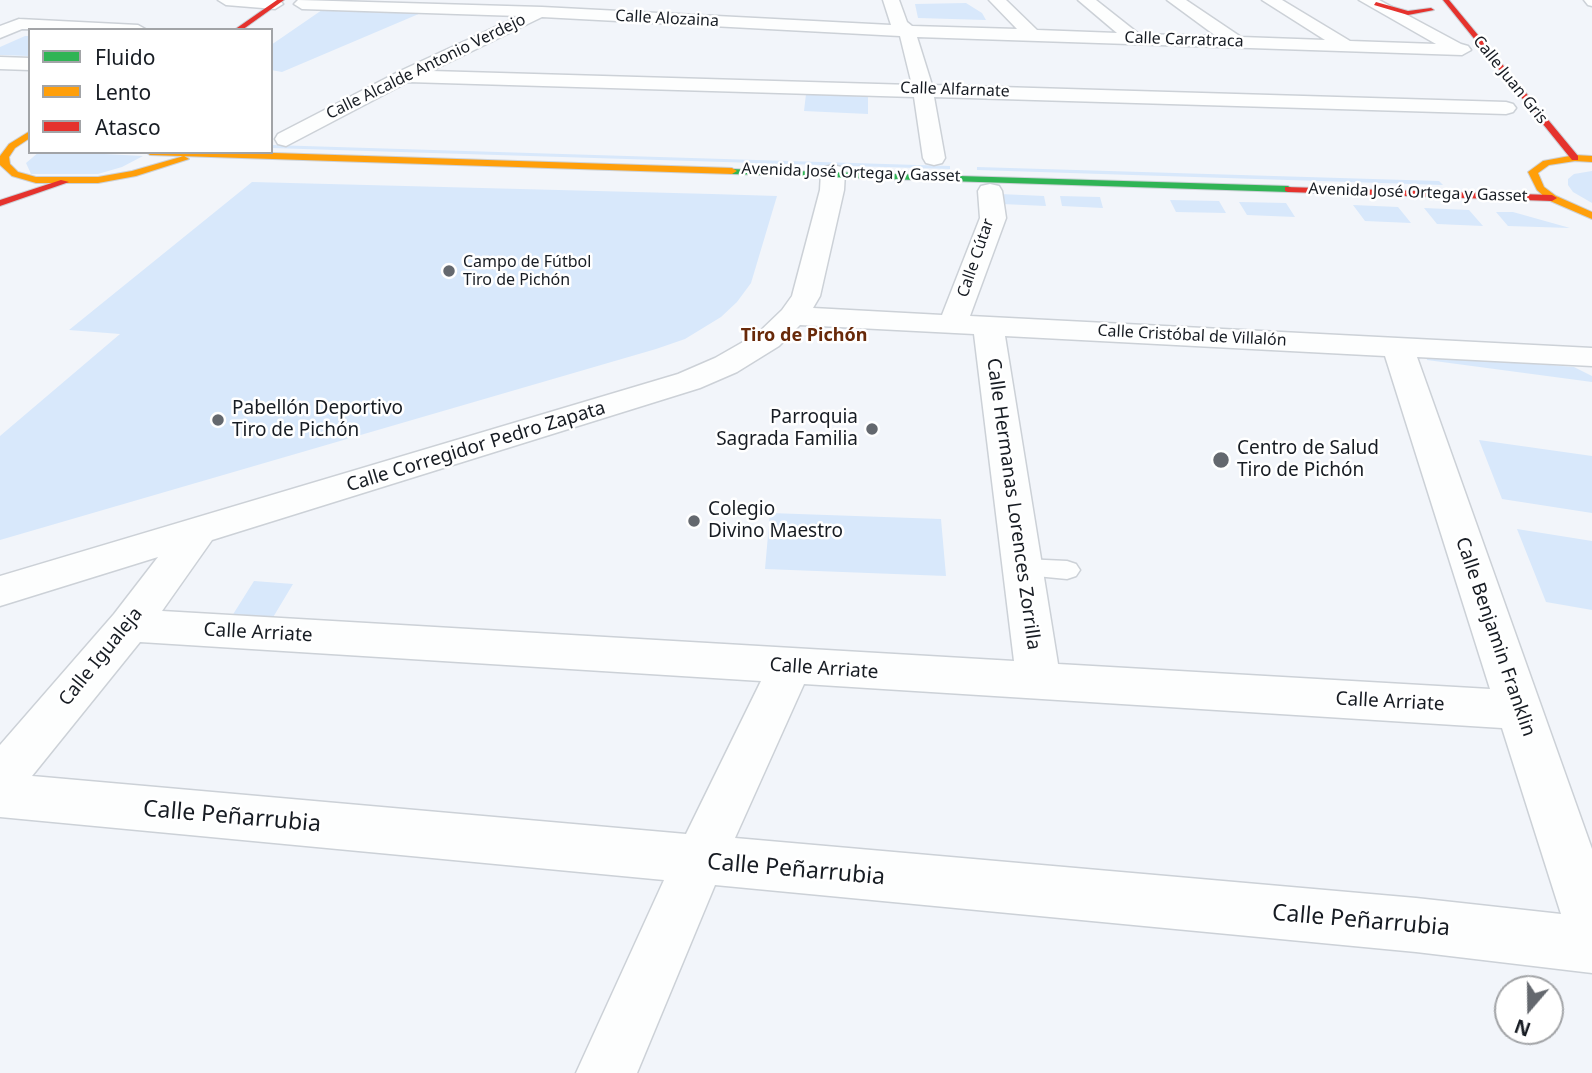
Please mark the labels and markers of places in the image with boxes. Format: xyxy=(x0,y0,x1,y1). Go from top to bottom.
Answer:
place label: Campo de Fútbol Tiro de Pichón xyxy=(463,252,591,290)
marker: Campo de Fútbol Tiro de Pichón xyxy=(441,263,457,279)
place label: Pabellón Deportivo Tiro de Pichón xyxy=(232,398,403,442)
place label: Parroquia Sagrada Familia xyxy=(716,407,858,451)
marker: Pabellón Deportivo Tiro de Pichón xyxy=(210,412,226,428)
marker: Parroquia Sagrada Familia xyxy=(864,421,880,437)
place label: Centro de Salud Tiro de Pichón xyxy=(1237,438,1379,482)
marker: Centro de Salud Tiro de Pichón xyxy=(1211,450,1231,470)
place label: Colegio Divino Maestro xyxy=(708,499,843,543)
marker: Colegio Divino Maestro xyxy=(686,513,702,529)

